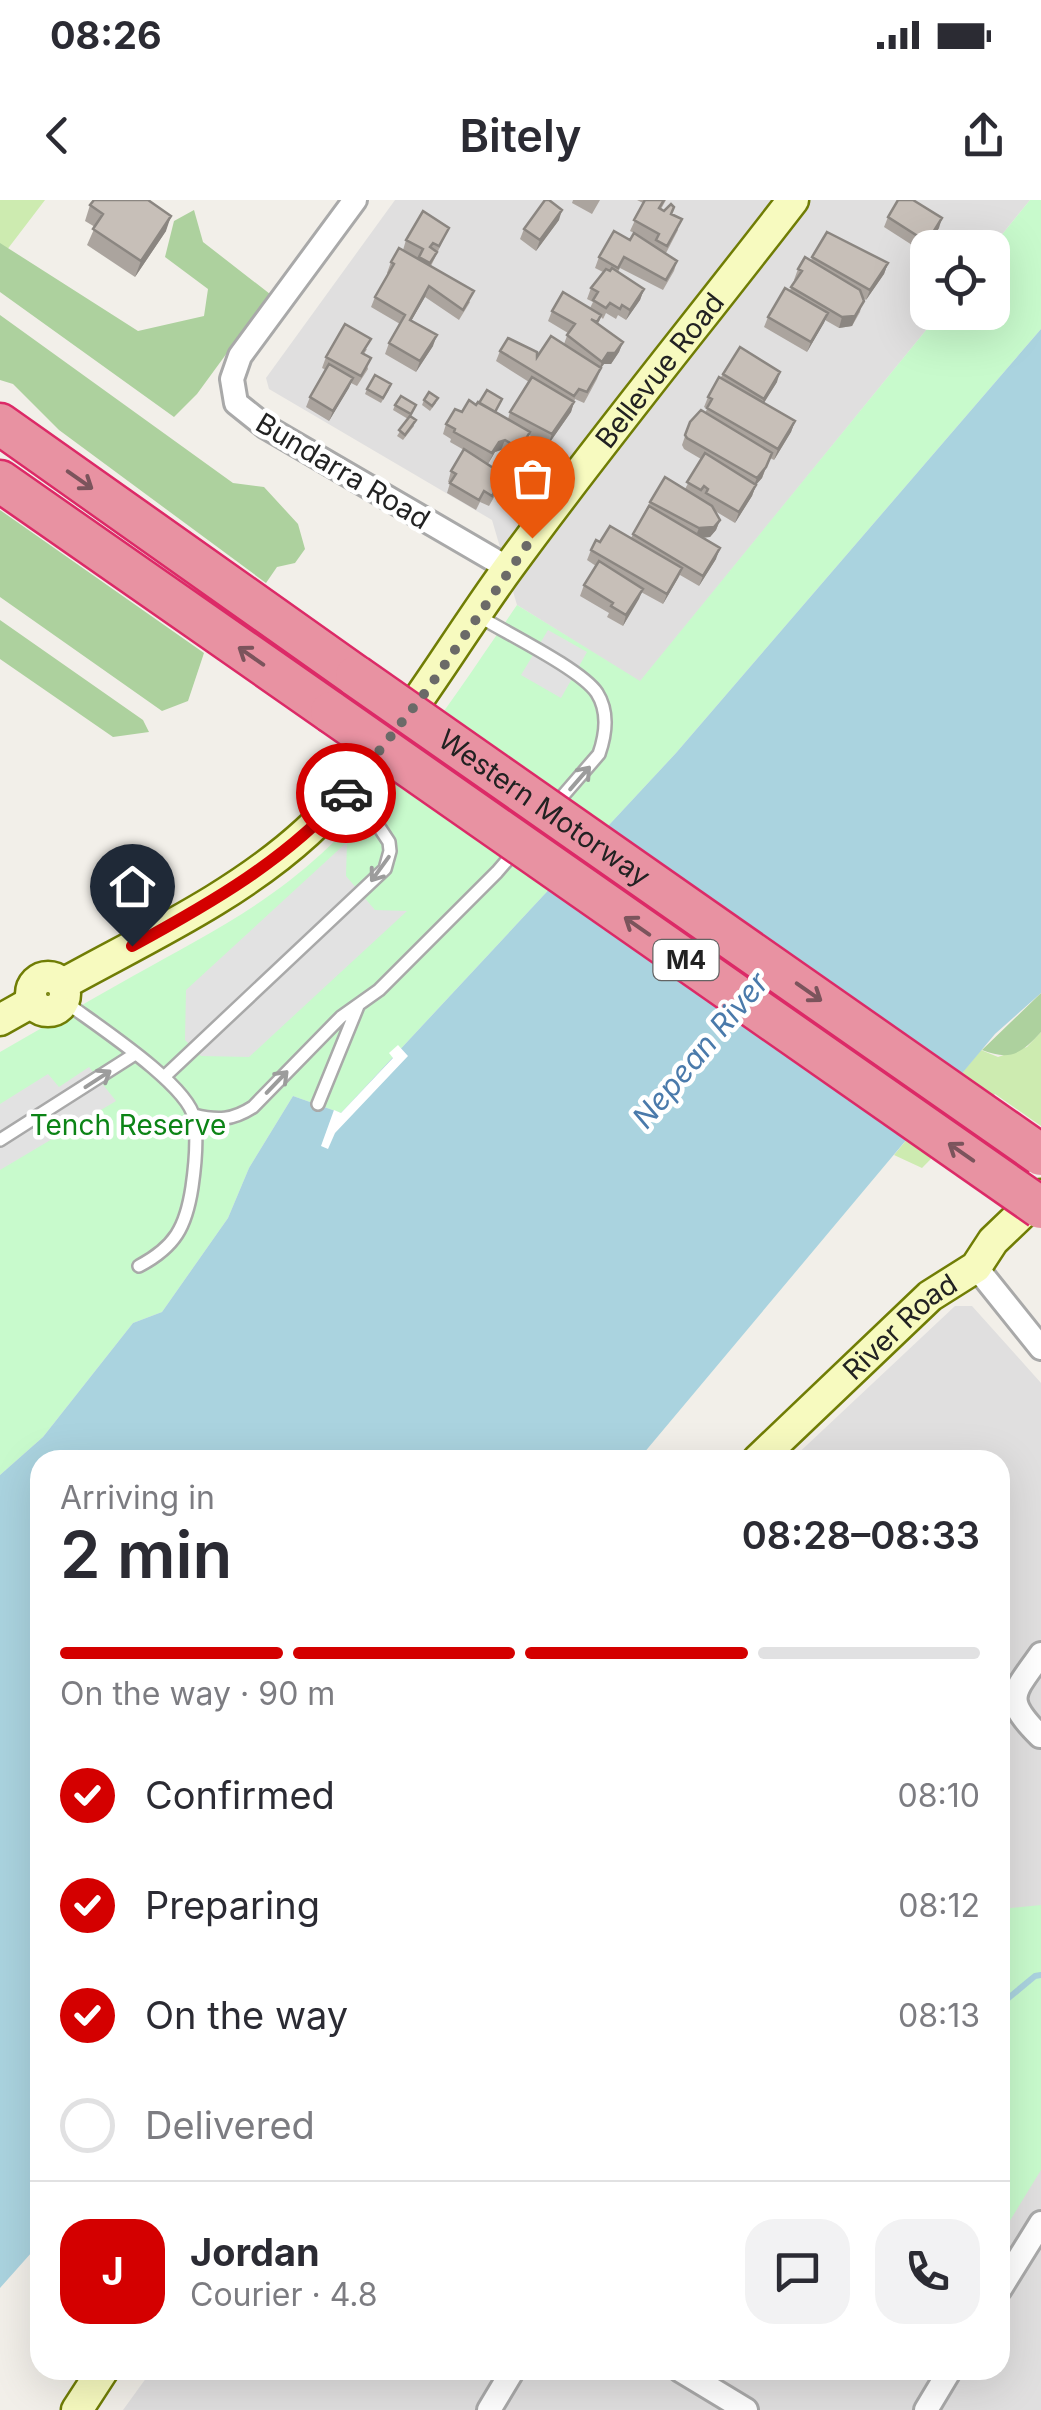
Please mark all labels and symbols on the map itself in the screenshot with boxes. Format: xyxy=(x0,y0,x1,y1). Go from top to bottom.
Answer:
street label: Bellevue Road xyxy=(588,286,731,455)
street label: Bundarra Road xyxy=(250,406,436,536)
pin xyxy=(490,436,575,539)
one-way arrow xyxy=(65,470,93,491)
one-way arrow xyxy=(237,646,265,667)
street label: Western Motorway xyxy=(432,722,657,893)
courier xyxy=(296,743,396,843)
one-way arrow xyxy=(569,766,592,791)
pin xyxy=(90,844,175,947)
one-way arrow xyxy=(370,855,391,882)
one-way arrow xyxy=(624,916,652,937)
road number: M4 xyxy=(654,940,718,980)
water label: Nepean River xyxy=(625,965,776,1135)
one-way arrow xyxy=(795,981,822,1002)
one-way arrow xyxy=(83,1068,111,1089)
one-way arrow xyxy=(265,1070,288,1095)
park label: Tench Reserve xyxy=(30,1108,226,1142)
one-way arrow xyxy=(948,1142,975,1163)
street label: River Road xyxy=(836,1266,963,1387)

